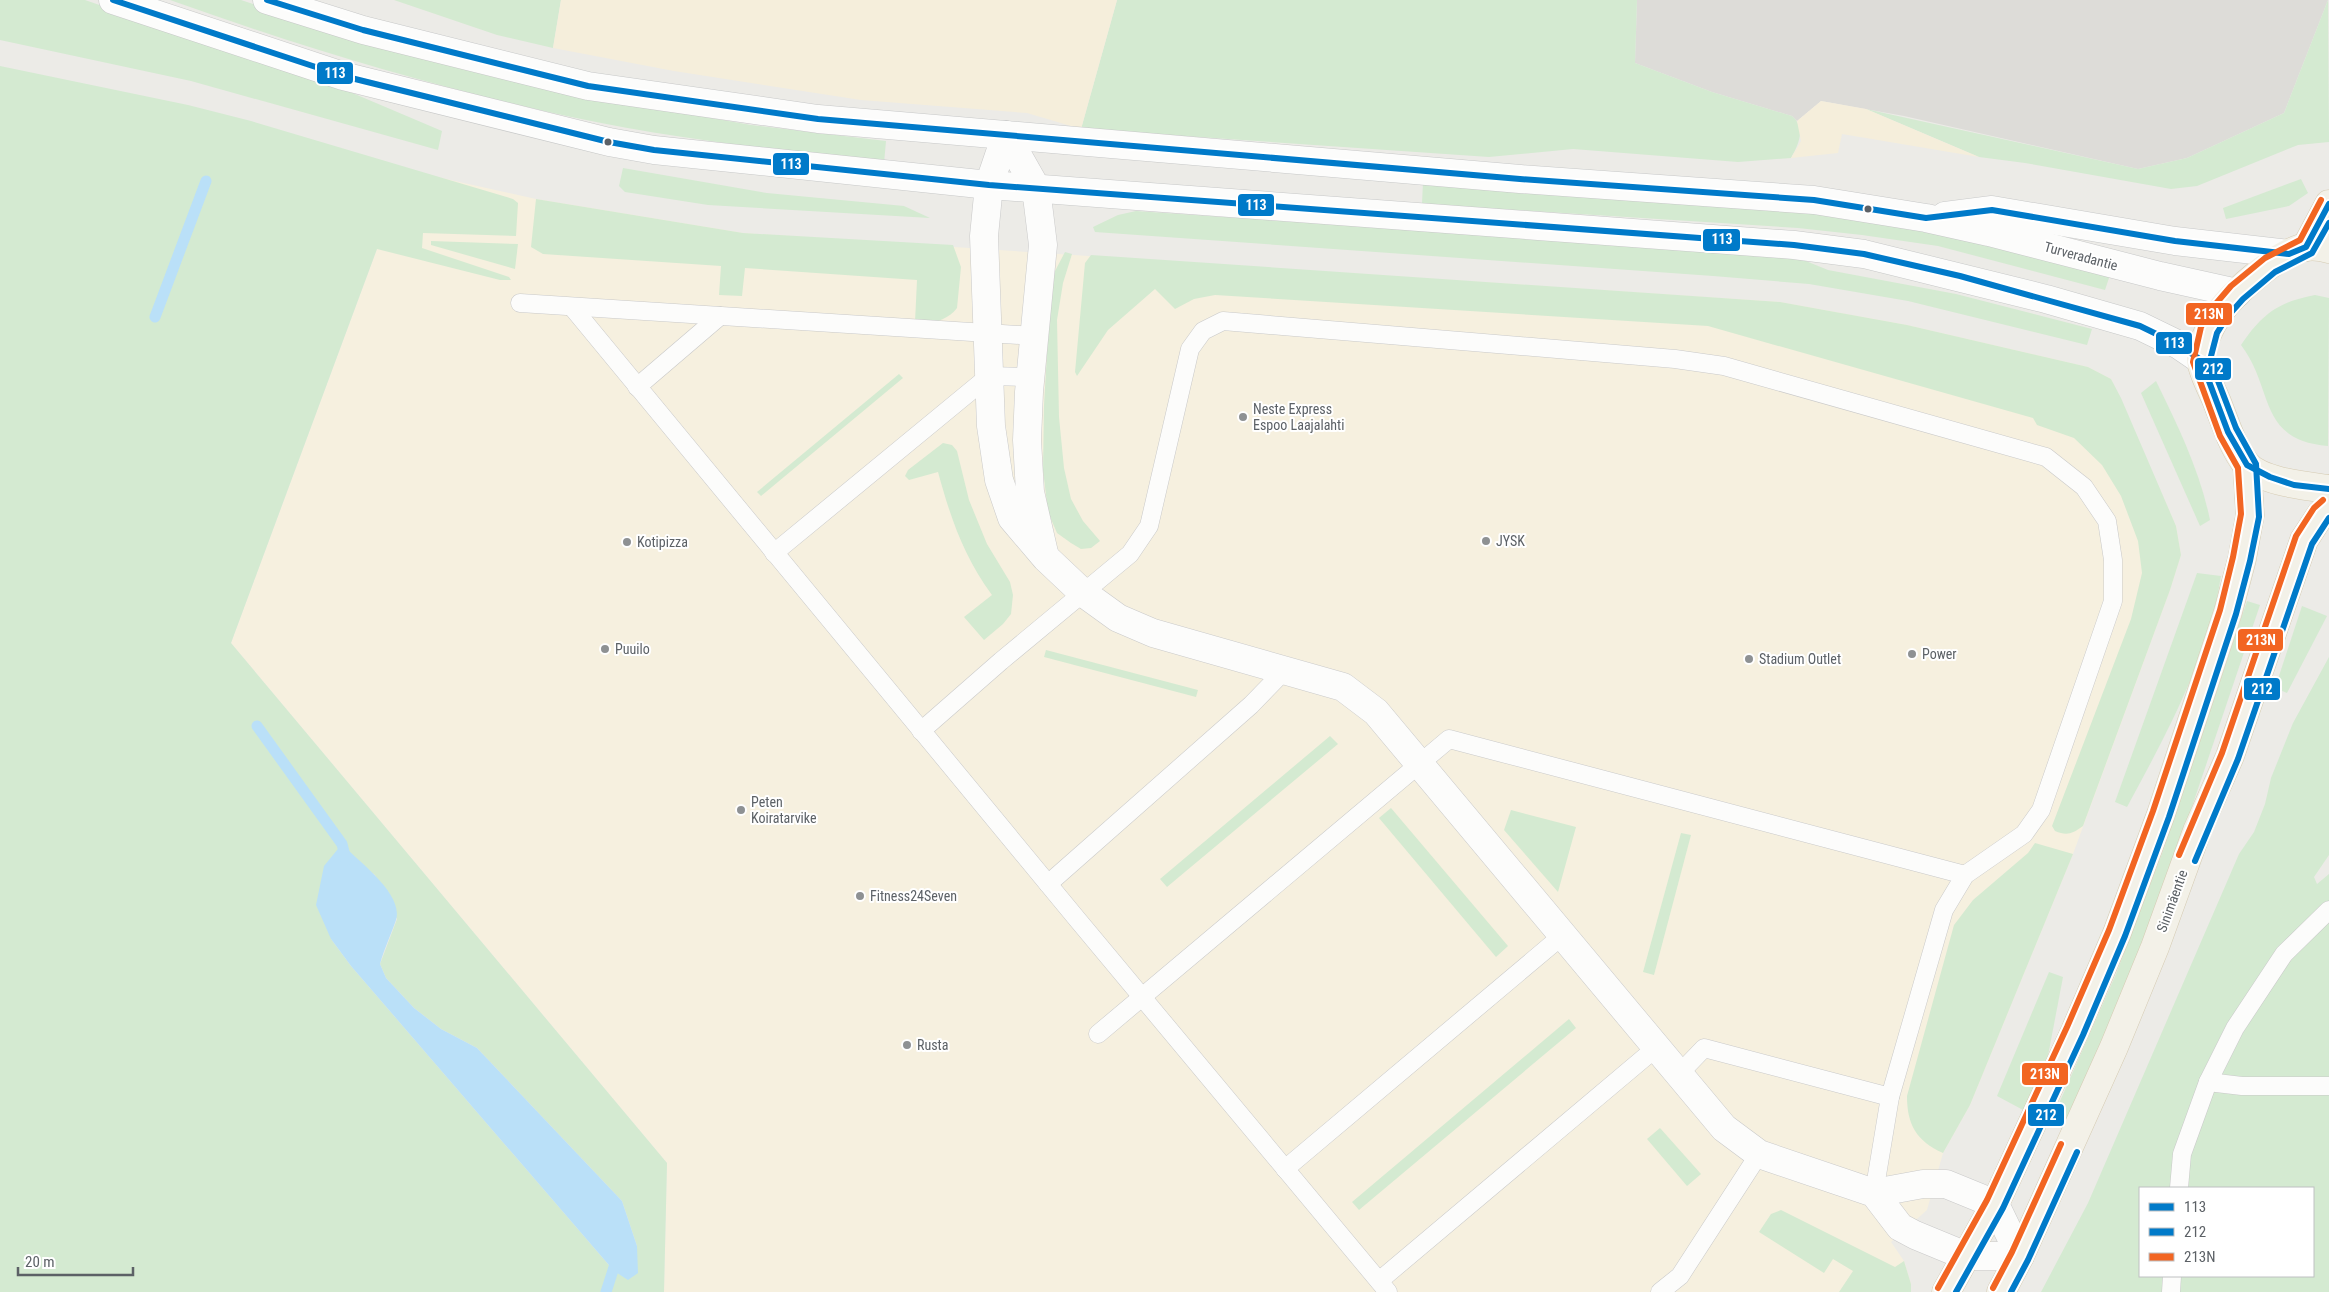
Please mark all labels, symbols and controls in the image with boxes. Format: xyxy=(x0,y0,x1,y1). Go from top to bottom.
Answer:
line badge: 113 xyxy=(316,61,354,85)
text: 113 xyxy=(324,65,346,81)
unlabelled marker xyxy=(603,137,613,147)
line badge: 113 xyxy=(772,152,810,176)
text: 113 xyxy=(780,156,802,172)
line badge: 113 xyxy=(1237,193,1275,217)
text: 113 xyxy=(1245,197,1267,213)
unlabelled marker xyxy=(1863,204,1873,214)
line badge: 113 xyxy=(1702,228,1741,252)
text: 113 xyxy=(1711,231,1733,247)
street label: Turveradantie xyxy=(2043,239,2120,274)
line badge: 213N xyxy=(2185,302,2233,326)
text: 213N xyxy=(2194,306,2224,322)
line badge: 113 xyxy=(2155,331,2193,355)
text: 113 xyxy=(2163,335,2185,351)
line badge: 212 xyxy=(2194,357,2232,381)
text: 212 xyxy=(2202,361,2224,377)
place label: Neste Express Espoo Laajalahti xyxy=(1253,401,1344,433)
marker: Neste Express Espoo Laajalahti xyxy=(1237,411,1249,423)
place label: JYSK xyxy=(1496,533,1525,549)
place label: Kotipizza xyxy=(637,534,688,550)
marker: JYSK xyxy=(1480,535,1492,547)
marker: Kotipizza xyxy=(621,536,633,548)
line badge: 213N xyxy=(2237,628,2284,652)
text: 213N xyxy=(2246,632,2276,648)
place label: Puuilo xyxy=(615,641,650,657)
marker: Puuilo xyxy=(599,643,611,655)
place label: Power xyxy=(1922,646,1957,662)
marker: Power xyxy=(1906,648,1918,660)
place label: Stadium Outlet xyxy=(1759,651,1841,667)
marker: Stadium Outlet xyxy=(1743,653,1755,665)
line badge: 212 xyxy=(2243,677,2281,701)
text: 212 xyxy=(2251,681,2273,697)
place label: Peten Koiratarvike xyxy=(751,794,817,826)
marker: Peten Koiratarvike xyxy=(735,804,747,816)
street label: Sinimäentie xyxy=(2153,867,2191,934)
place label: Fitness24Seven xyxy=(870,888,957,904)
marker: Fitness24Seven xyxy=(854,890,866,902)
place label: Rusta xyxy=(917,1037,948,1053)
marker: Rusta xyxy=(901,1039,913,1051)
line badge: 213N xyxy=(2021,1062,2069,1086)
text: 213N xyxy=(2030,1066,2060,1082)
line badge: 212 xyxy=(2027,1103,2065,1127)
text: 212 xyxy=(2035,1107,2057,1123)
legend xyxy=(2139,1187,2314,1277)
text: 113 xyxy=(2184,1198,2206,1216)
text: 212 xyxy=(2184,1223,2206,1241)
scale bar xyxy=(18,1244,132,1276)
text: 213N xyxy=(2184,1248,2216,1266)
text: 20 m xyxy=(25,1253,55,1271)

